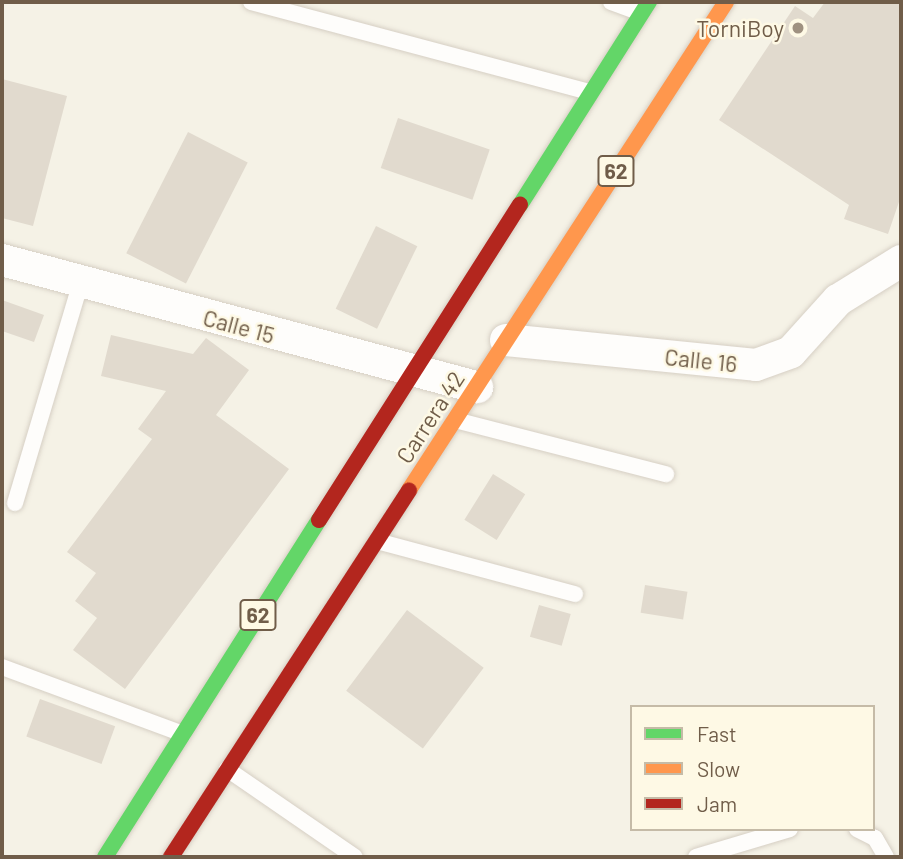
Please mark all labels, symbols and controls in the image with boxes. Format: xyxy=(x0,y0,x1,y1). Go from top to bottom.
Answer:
place label: TorniBoy xyxy=(696,14,784,42)
marker: TorniBoy xyxy=(790,20,806,36)
road number: 62 xyxy=(597,154,635,188)
street label: Calle 15 xyxy=(200,303,278,349)
street label: Calle 16 xyxy=(663,342,739,378)
street label: Carrera 42 xyxy=(390,366,470,468)
road number: 62 xyxy=(239,598,277,632)
legend xyxy=(630,705,875,831)
text: Fast xyxy=(697,721,737,746)
text: Slow xyxy=(697,756,740,781)
text: Jam xyxy=(697,791,737,816)

